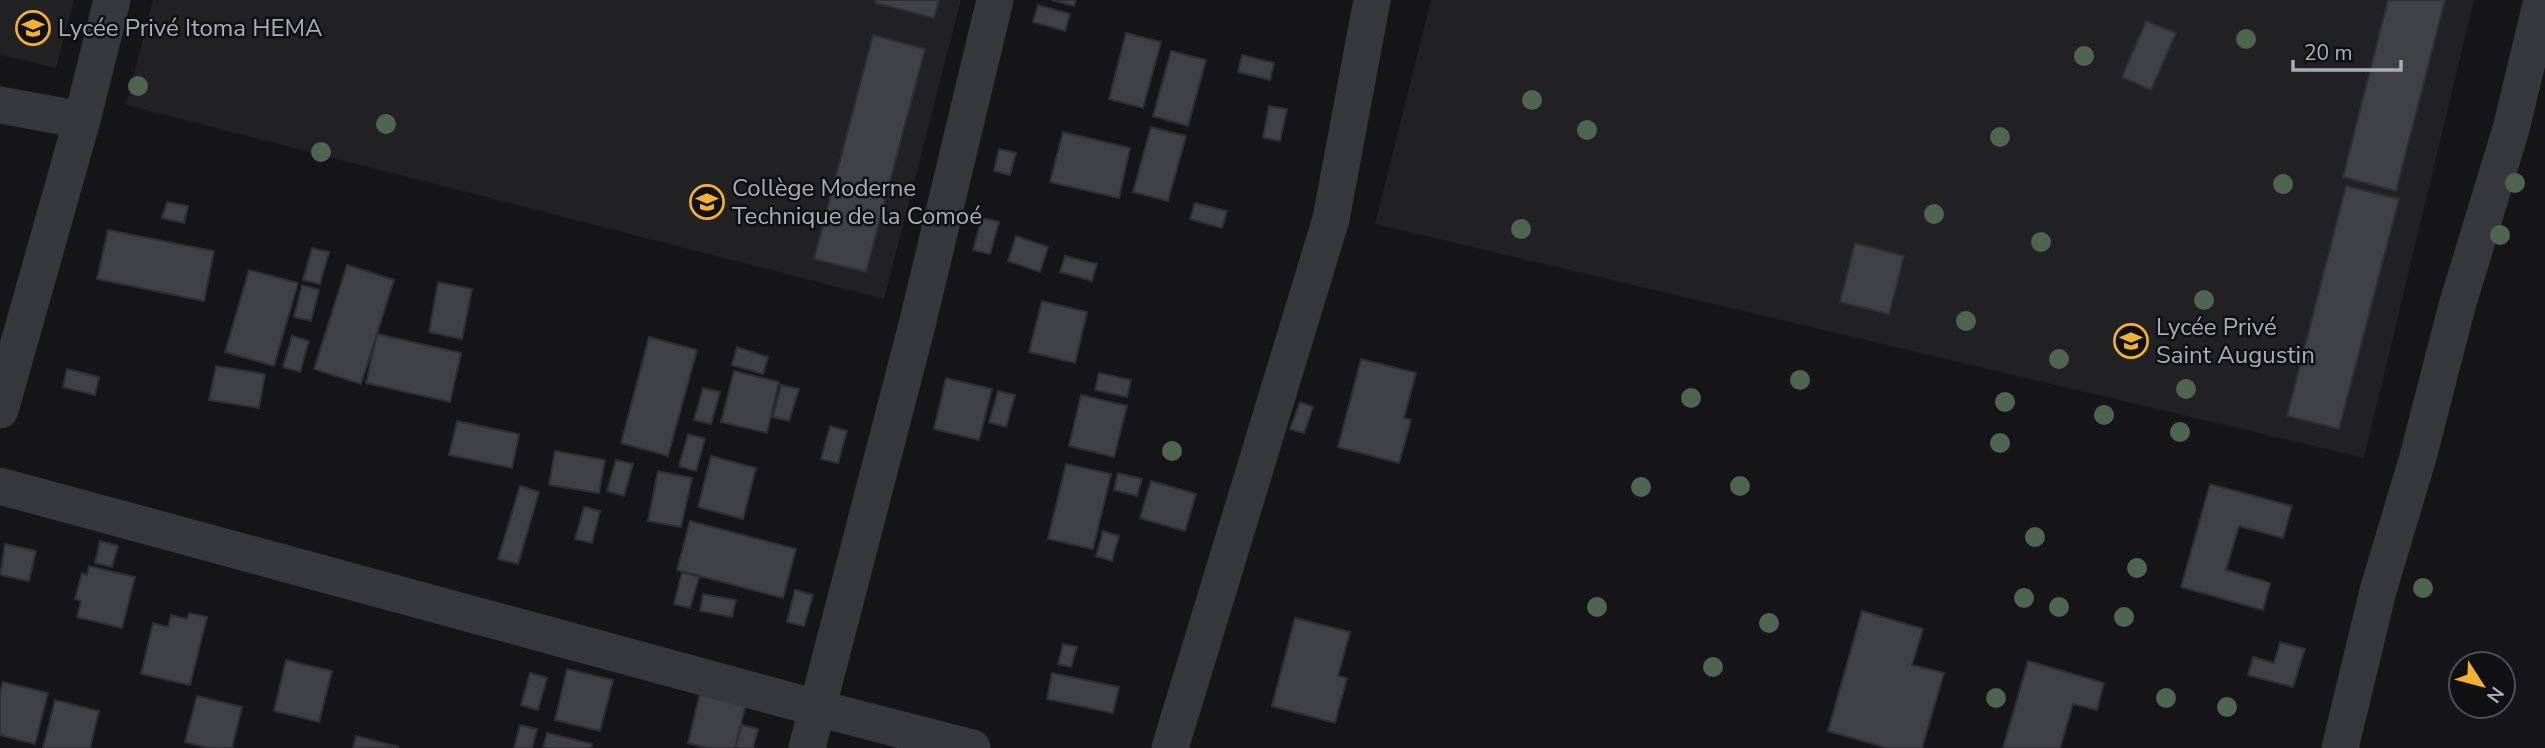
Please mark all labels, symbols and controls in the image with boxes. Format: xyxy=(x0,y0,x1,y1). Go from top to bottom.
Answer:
school or university icon: Lycée Privé Itoma HEMA xyxy=(14,9,52,47)
place label: Lycée Privé Itoma HEMA xyxy=(58,12,323,44)
scale bar xyxy=(2293,28,2402,72)
text: 20 m xyxy=(2304,39,2353,67)
place label: Collège Moderne Technique de la Comoé xyxy=(732,172,982,232)
school or university icon: Collège Moderne Technique de la Comoé xyxy=(688,183,726,221)
place label: Lycée Privé Saint Augustin xyxy=(2156,311,2315,371)
school or university icon: Lycée Privé Saint Augustin xyxy=(2112,322,2150,360)
north arrow xyxy=(2447,650,2517,720)
text: N xyxy=(2480,681,2510,708)

